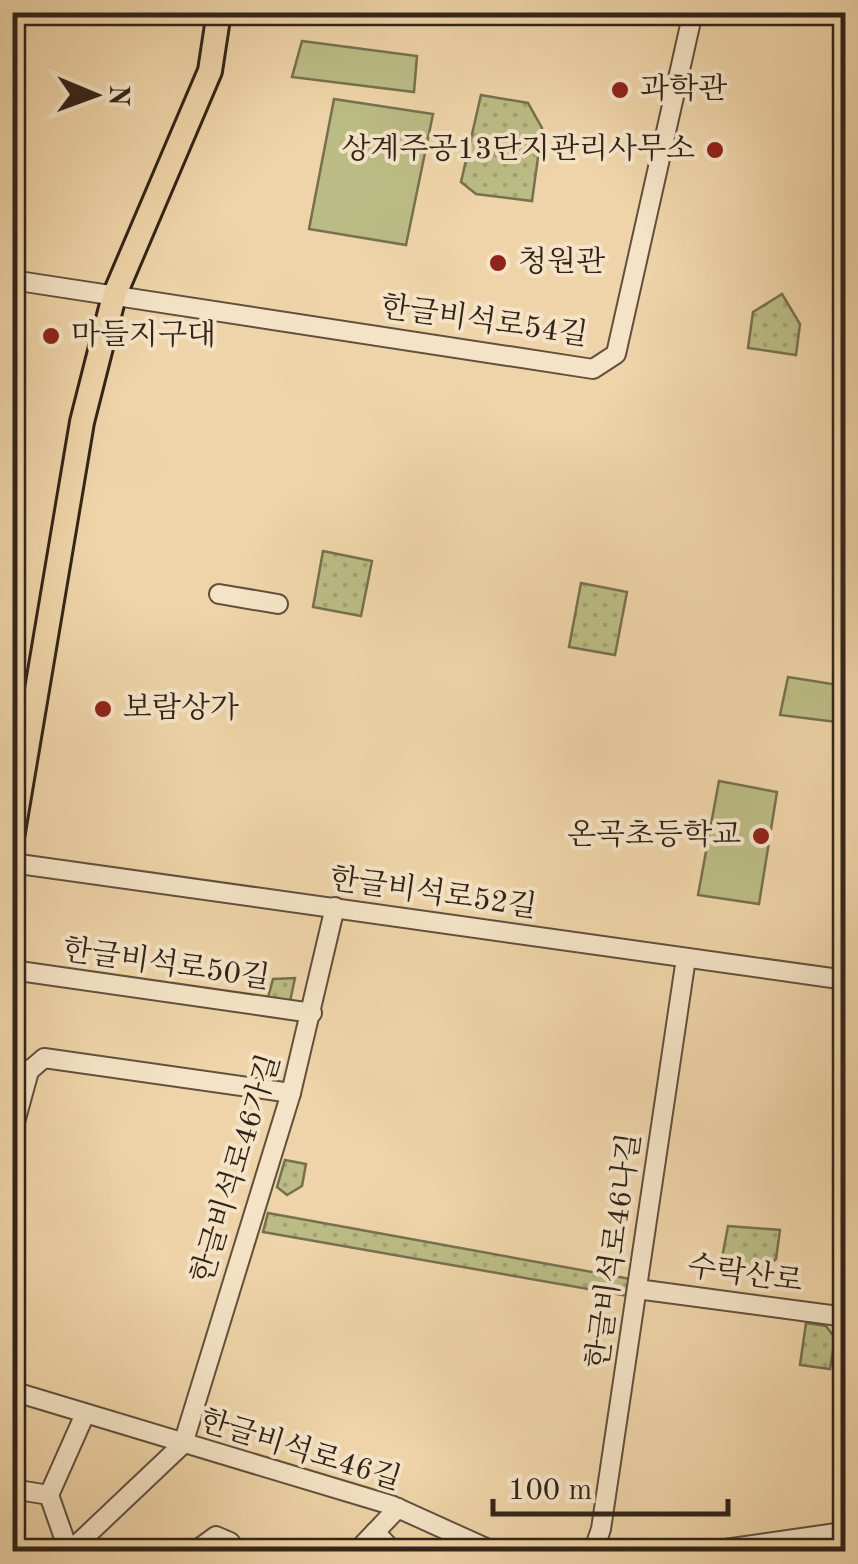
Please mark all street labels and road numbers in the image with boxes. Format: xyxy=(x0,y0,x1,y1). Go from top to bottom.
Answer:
street label: 한글비석로54길 xyxy=(379,290,590,351)
street label: 한글비석로52길 xyxy=(328,862,539,923)
street label: 한글비석로50길 xyxy=(61,933,272,994)
street label: 한글비석로46가길 xyxy=(185,1050,286,1287)
street label: 한글비석로46나길 xyxy=(581,1131,646,1371)
street label: 수락산로 xyxy=(686,1250,805,1298)
street label: 한글비석로46길 xyxy=(196,1403,405,1496)

